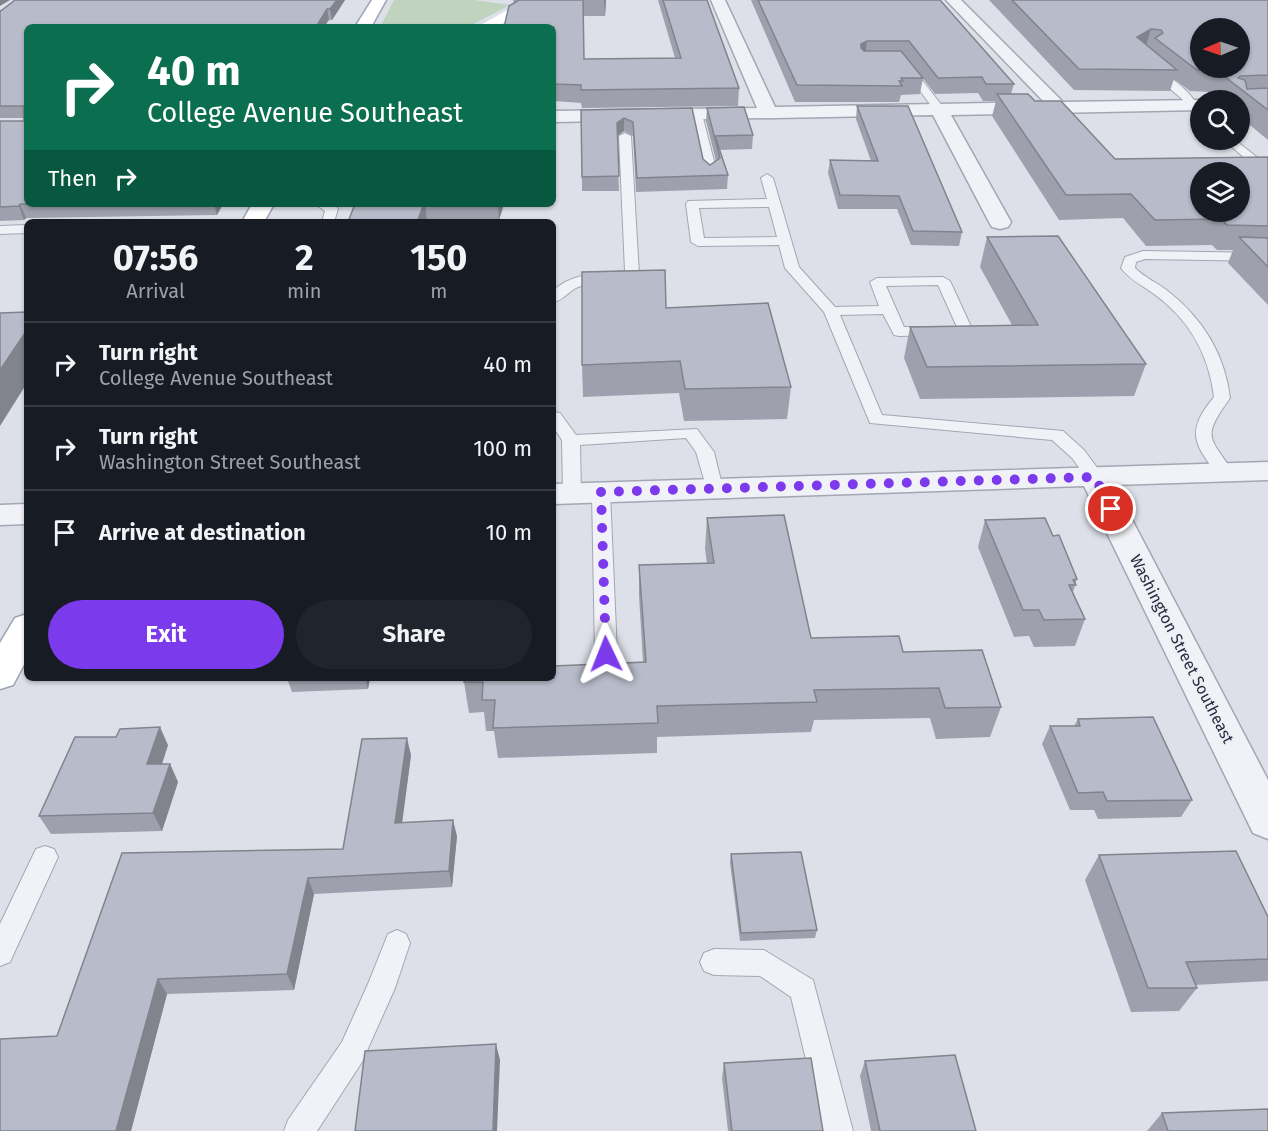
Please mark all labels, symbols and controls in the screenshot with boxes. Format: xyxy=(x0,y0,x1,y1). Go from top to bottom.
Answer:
north arrow xyxy=(1190,18,1250,78)
map controls xyxy=(1190,18,1250,222)
text: 40 m xyxy=(147,46,241,96)
icon: right xyxy=(48,48,126,126)
button: search xyxy=(1190,90,1250,150)
text: College Avenue Southeast xyxy=(147,97,463,129)
icon: right xyxy=(109,162,142,195)
button: layers xyxy=(1190,162,1250,222)
text: Then xyxy=(48,165,97,192)
text: 07:56 xyxy=(113,236,198,280)
text: 2 xyxy=(295,236,314,280)
text: 150 xyxy=(410,236,467,280)
text: Arrival xyxy=(126,279,185,303)
text: min xyxy=(287,279,322,303)
text: m xyxy=(430,279,447,303)
text: Turn right xyxy=(99,339,198,366)
icon: right xyxy=(48,348,81,381)
text: 40 m xyxy=(483,351,532,378)
text: College Avenue Southeast xyxy=(99,366,333,390)
text: Turn right xyxy=(99,423,198,450)
icon: right xyxy=(48,432,81,465)
text: 100 m xyxy=(473,435,532,462)
text: Washington Street Southeast xyxy=(99,450,361,474)
pin xyxy=(1085,483,1136,534)
icon: arrive xyxy=(1094,492,1127,525)
icon: arrive xyxy=(48,516,81,549)
text: Arrive at destination xyxy=(99,519,306,546)
text: 10 m xyxy=(486,519,532,546)
street label: Washington Street Southeast xyxy=(1126,551,1238,747)
button: Exit xyxy=(48,600,284,669)
button: Share xyxy=(296,600,532,669)
position arrow xyxy=(574,622,638,686)

